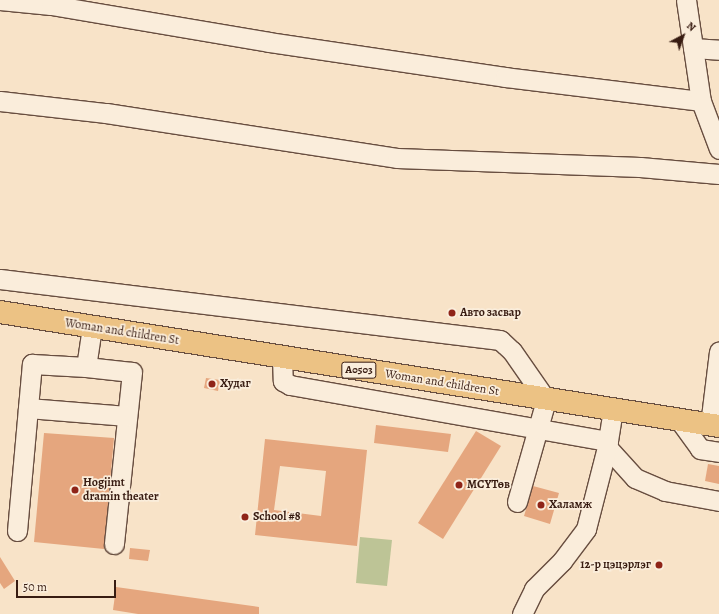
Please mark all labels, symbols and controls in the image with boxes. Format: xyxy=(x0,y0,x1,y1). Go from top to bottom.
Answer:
north arrow xyxy=(663,16,703,56)
text: N xyxy=(683,18,699,35)
place label: Авто засвар xyxy=(460,306,521,320)
marker: Авто засвар xyxy=(447,308,457,318)
street label: Woman and children St xyxy=(64,316,180,348)
road number: A0503 xyxy=(341,361,377,379)
street label: Woman and children St xyxy=(384,367,500,399)
place label: Худаг xyxy=(220,377,251,391)
marker: Худаг xyxy=(207,379,217,389)
place label: Hogjimt dramin theater xyxy=(83,476,159,504)
place label: МСҮТөв xyxy=(467,478,510,492)
marker: МСҮТөв xyxy=(454,480,464,490)
marker: Hogjimt dramin theater xyxy=(70,485,80,495)
place label: Халамж xyxy=(549,498,592,512)
marker: Халамж xyxy=(536,500,546,510)
place label: School #8 xyxy=(253,510,301,524)
marker: School #8 xyxy=(240,512,250,522)
place label: 12-р цэцэрлэг xyxy=(580,558,651,572)
marker: 12-р цэцэрлэг xyxy=(654,560,664,570)
scale bar xyxy=(18,572,118,598)
text: 50 m xyxy=(23,579,47,595)

